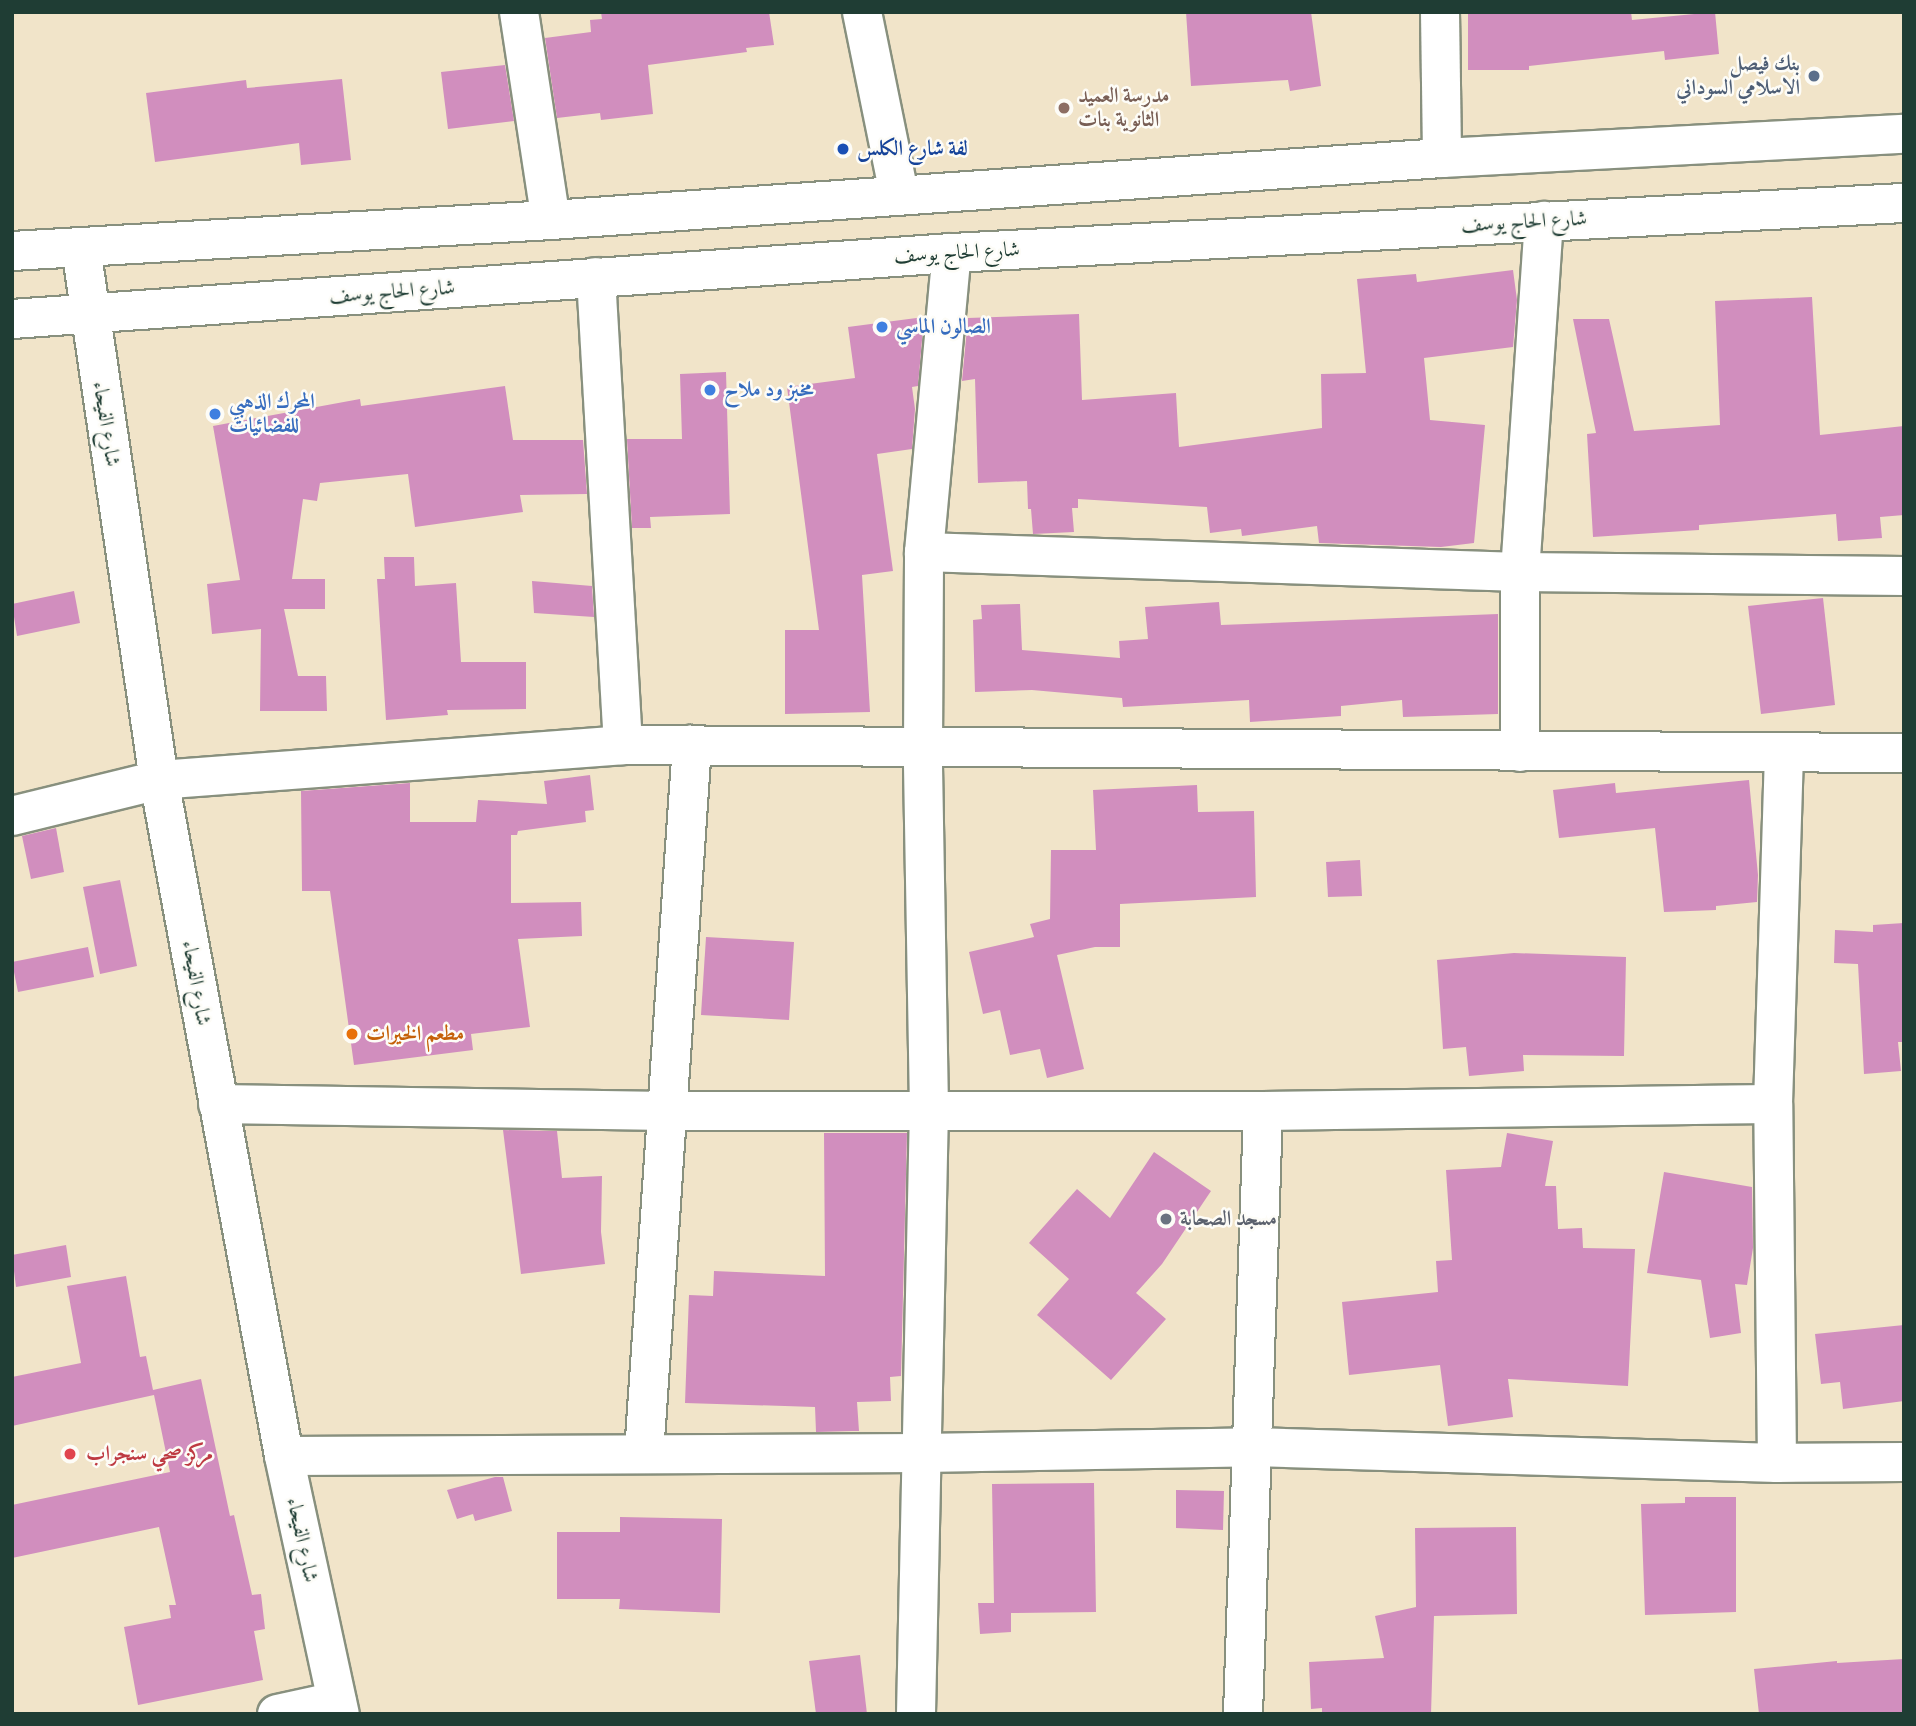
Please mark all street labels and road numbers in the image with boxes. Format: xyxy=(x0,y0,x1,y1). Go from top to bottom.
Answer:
street label: شارع الحاج يوسف xyxy=(1460,206,1588,238)
street label: شارع الحاج يوسف xyxy=(893,237,1021,269)
street label: شارع الحاج يوسف xyxy=(328,275,456,309)
street label: شارع الفيحاء xyxy=(87,379,125,469)
street label: شارع الفيحاء xyxy=(176,938,216,1028)
street label: شارع الفيحاء xyxy=(281,1495,323,1585)

